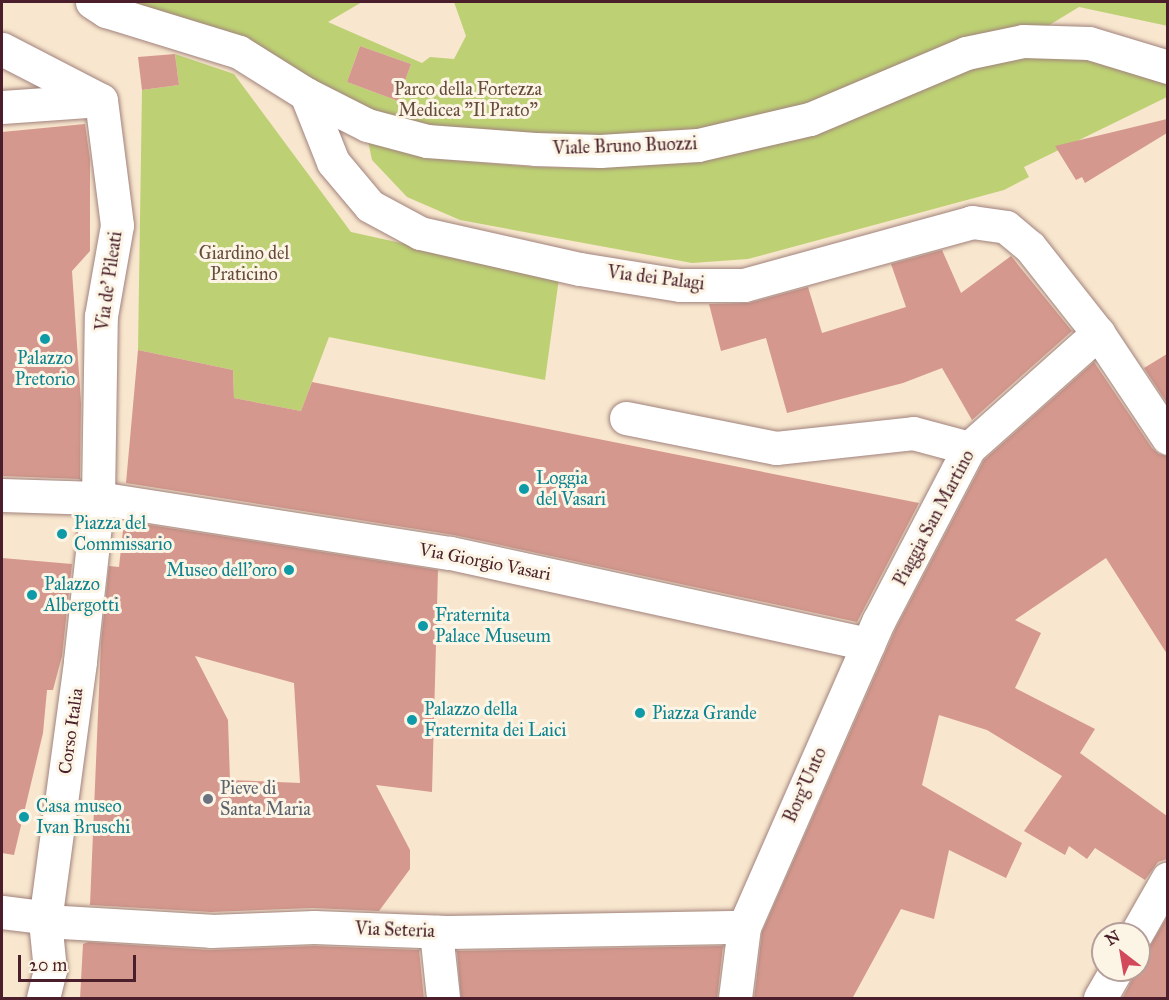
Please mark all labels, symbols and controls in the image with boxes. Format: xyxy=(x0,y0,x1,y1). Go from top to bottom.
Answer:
park label: Parco della Fortezza Medicea "Il Prato" xyxy=(394,79,542,122)
street label: Viale Bruno Buozzi xyxy=(552,133,698,159)
street label: Via de' Pileati xyxy=(91,230,127,332)
park label: Giardino del Praticino xyxy=(199,243,289,286)
street label: Via dei Palagi xyxy=(606,261,706,295)
marker: Palazzo Pretorio xyxy=(38,332,52,346)
place label: Palazzo Pretorio xyxy=(15,348,75,391)
street label: Piaggia San Martino xyxy=(889,446,979,590)
place label: Loggia del Vasari xyxy=(536,468,606,510)
marker: Loggia del Vasari xyxy=(517,482,531,496)
place label: Piazza del Commissario xyxy=(74,513,172,556)
marker: Piazza del Commissario xyxy=(55,527,69,541)
street label: Via Giorgio Vasari xyxy=(417,539,553,585)
place label: Museo dell'oro xyxy=(166,559,277,581)
marker: Museo dell'oro xyxy=(282,563,296,577)
place label: Palazzo Albergotti xyxy=(44,574,119,616)
marker: Palazzo Albergotti xyxy=(25,588,39,602)
place label: Fraternita Palace Museum xyxy=(435,605,551,648)
marker: Fraternita Palace Museum xyxy=(416,619,430,633)
street label: Corso Italia xyxy=(54,687,88,775)
place label: Palazzo della Fraternita dei Laici xyxy=(424,699,566,742)
place label: Piazza Grande xyxy=(652,702,757,724)
marker: Piazza Grande xyxy=(633,706,647,720)
marker: Palazzo della Fraternita dei Laici xyxy=(405,713,419,727)
street label: Borg'Unto xyxy=(779,744,831,826)
place label: Pieve di Santa Maria xyxy=(220,778,311,820)
marker: Pieve di Santa Maria xyxy=(201,792,215,806)
place label: Casa museo Ivan Bruschi xyxy=(36,796,130,838)
marker: Casa museo Ivan Bruschi xyxy=(17,810,31,824)
street label: Via Seteria xyxy=(355,918,435,942)
north arrow xyxy=(1091,922,1151,982)
text: N xyxy=(1102,926,1123,950)
scale bar xyxy=(21,943,140,981)
text: 20 m xyxy=(29,954,67,976)

